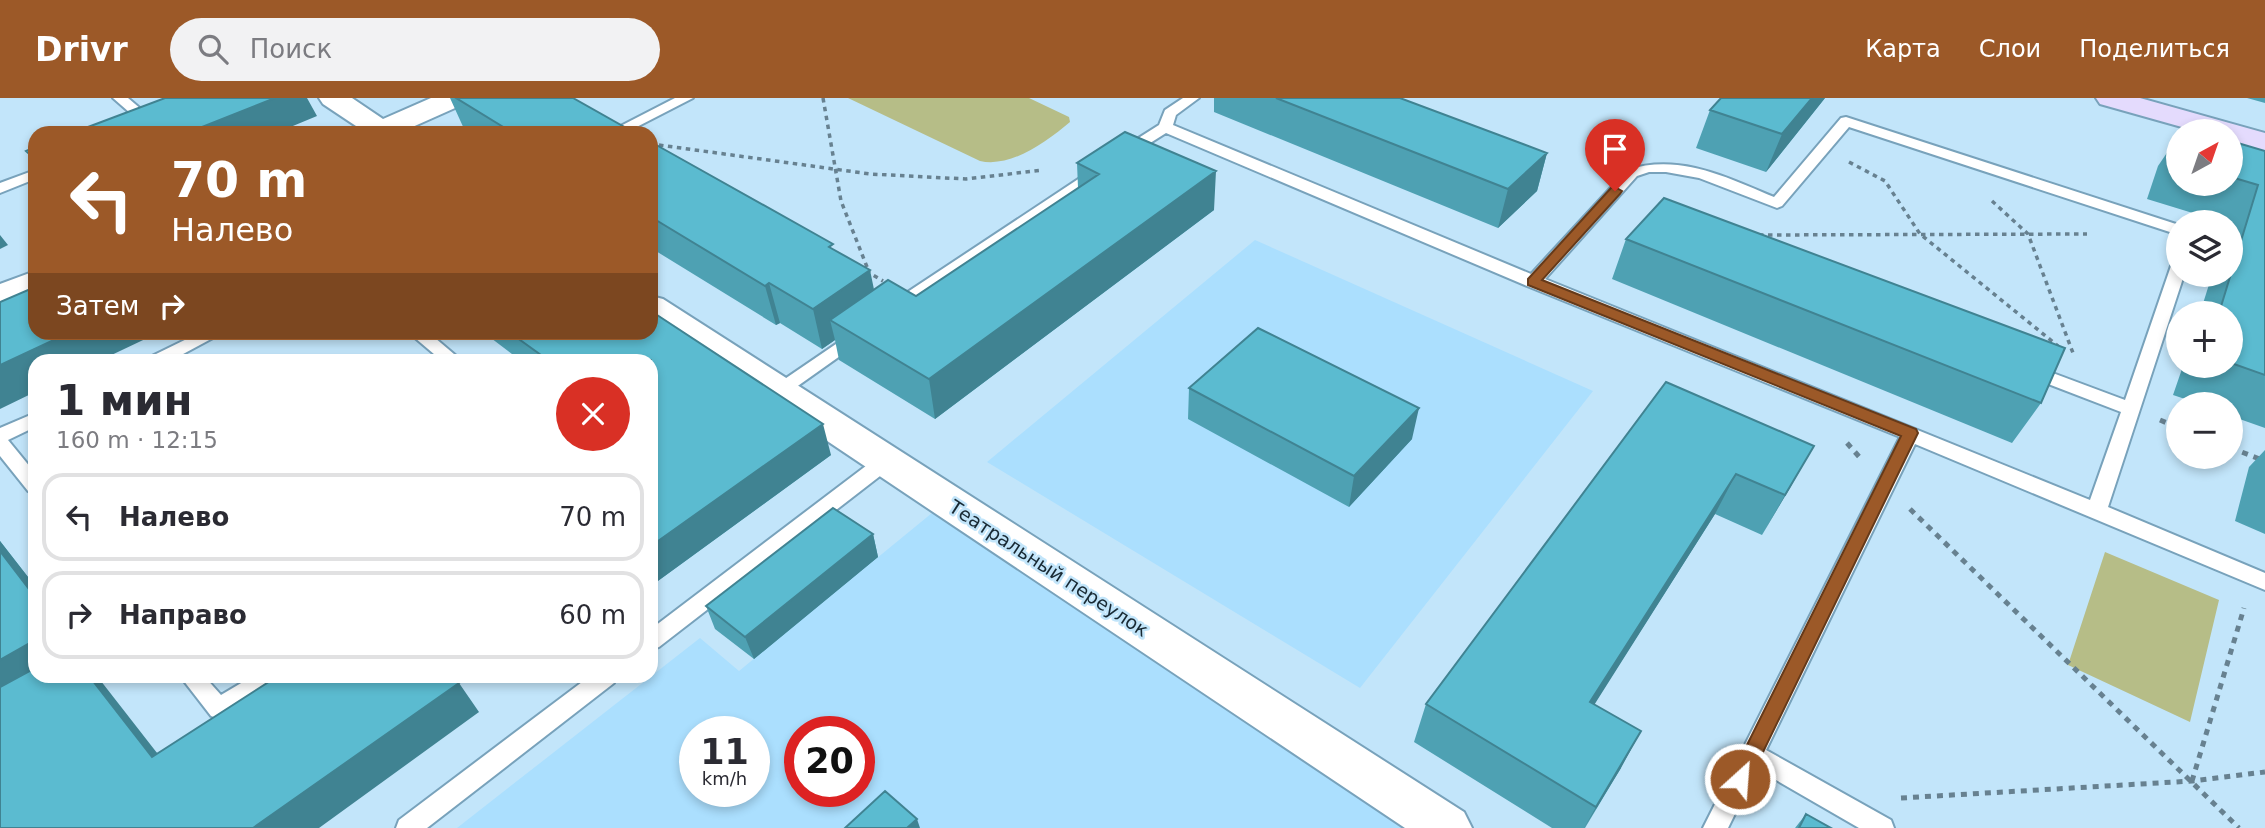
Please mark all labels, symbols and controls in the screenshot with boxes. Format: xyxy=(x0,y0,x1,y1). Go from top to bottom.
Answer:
search box xyxy=(170,18,660,81)
text: Drivr xyxy=(35,30,128,69)
icon: search xyxy=(194,30,232,68)
text: Поиск xyxy=(250,34,332,64)
text: Карта xyxy=(1865,35,1941,63)
text: Слои xyxy=(1979,35,2041,63)
text: Поделиться xyxy=(2079,35,2230,63)
pin xyxy=(1585,119,1645,191)
north arrow xyxy=(2166,119,2244,196)
map controls xyxy=(2166,119,2243,469)
icon: arrive xyxy=(1596,130,1634,168)
text: 70 m xyxy=(171,152,307,209)
icon: left xyxy=(56,154,147,245)
button: layers xyxy=(2166,210,2243,287)
text: Налево xyxy=(171,211,293,249)
icon: right xyxy=(153,287,191,325)
text: Затем xyxy=(56,291,139,321)
button: + xyxy=(2166,301,2243,378)
text: 1 мин xyxy=(56,376,193,425)
button: close xyxy=(556,377,630,451)
button: − xyxy=(2166,392,2243,469)
text: 160 m · 12:15 xyxy=(56,427,218,453)
street label: Театральный переулок xyxy=(944,495,1153,641)
icon: left xyxy=(60,498,98,536)
text: Налево xyxy=(119,502,229,532)
text: 70 m xyxy=(559,502,626,532)
icon: right xyxy=(60,596,98,634)
text: Направо xyxy=(119,600,247,630)
text: 60 m xyxy=(559,600,626,630)
speed limit sign: 20 xyxy=(784,716,875,807)
text: 11 xyxy=(700,732,749,772)
position arrow xyxy=(1703,742,1777,816)
text: km/h xyxy=(702,768,747,789)

